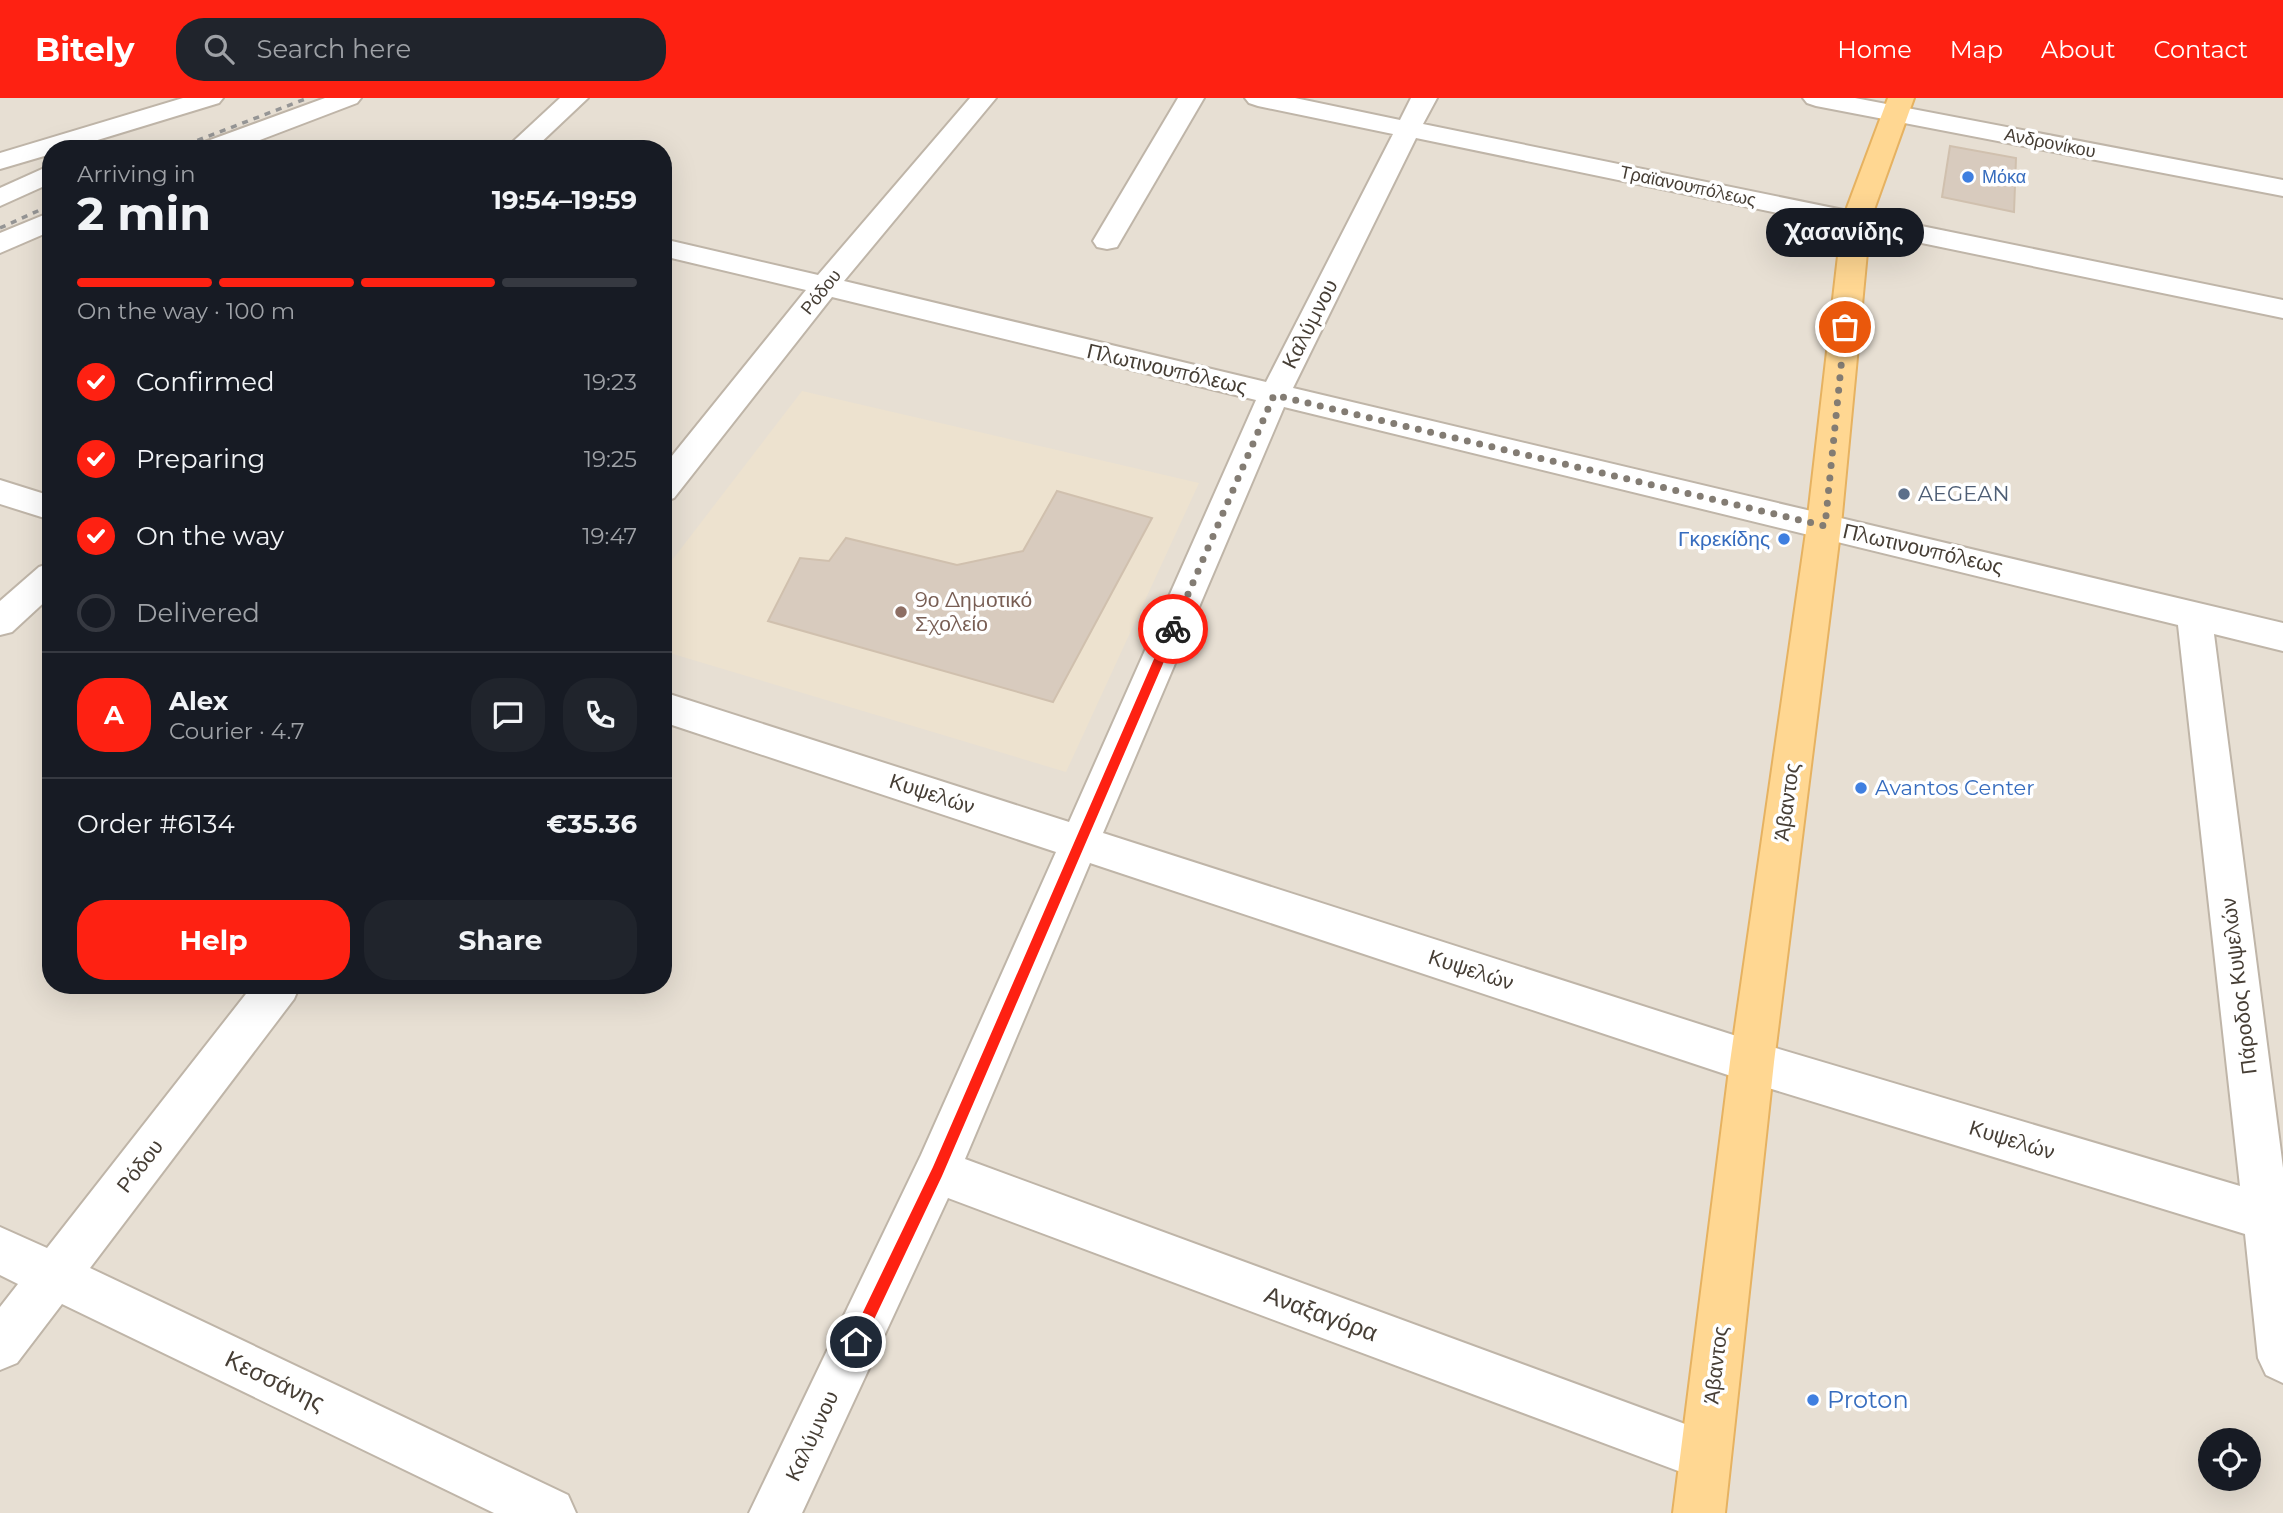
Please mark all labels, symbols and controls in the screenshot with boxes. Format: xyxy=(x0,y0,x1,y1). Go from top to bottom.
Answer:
search box xyxy=(176,18,666,81)
text: Bitely xyxy=(35,29,134,69)
icon: search xyxy=(200,30,238,68)
text: Search here xyxy=(256,33,411,65)
text: Home xyxy=(1837,35,1912,64)
text: Map xyxy=(1950,35,2003,64)
text: About xyxy=(2041,35,2115,64)
text: Contact xyxy=(2153,35,2248,64)
street label: Ανδρονίκου xyxy=(2002,123,2098,163)
text: Arriving in xyxy=(77,160,196,188)
street label: Τραϊανουπόλεως xyxy=(1618,161,1758,211)
place label: Μόκα xyxy=(1982,166,2026,188)
marker: Μόκα xyxy=(1960,169,1976,185)
text: 19:54–19:59 xyxy=(492,184,637,216)
text: 2 min xyxy=(77,185,211,242)
callout: Χασανίδης xyxy=(1766,208,1924,257)
text: Χασανίδης xyxy=(1786,218,1904,246)
street label: Ρόδου xyxy=(796,265,846,319)
street label: Καλύμνου xyxy=(1276,275,1343,373)
text: On the way · 100 m xyxy=(77,297,295,325)
pin xyxy=(1815,297,1875,357)
icon: bag xyxy=(1826,308,1864,346)
street label: Πλωτινουπόλεως xyxy=(1085,338,1250,399)
icon: check xyxy=(77,363,115,401)
text: Confirmed xyxy=(136,366,275,398)
text: 19:23 xyxy=(584,368,637,396)
icon: check xyxy=(77,440,115,478)
text: Preparing xyxy=(136,443,265,475)
text: 19:25 xyxy=(584,445,637,473)
place label: AEGEAN xyxy=(1918,481,2009,506)
marker: AEGEAN xyxy=(1896,486,1912,502)
icon: check xyxy=(77,517,115,555)
street label: Πλωτινουπόλεως xyxy=(1841,518,2006,579)
text: On the way xyxy=(136,520,284,552)
text: 19:47 xyxy=(582,522,637,550)
place label: Γκρεκίδης xyxy=(1678,526,1770,551)
marker: Γκρεκίδης xyxy=(1776,531,1792,547)
place label: 9ο Δημοτικό Σχολείο xyxy=(915,587,1032,636)
courier xyxy=(1138,594,1208,664)
text: Delivered xyxy=(136,597,260,629)
marker: 9ο Δημοτικό Σχολείο xyxy=(893,604,909,620)
icon: bike xyxy=(1154,610,1192,648)
button: chat xyxy=(471,678,545,752)
button: phone xyxy=(563,678,637,752)
text: Alex xyxy=(169,685,228,717)
text: A xyxy=(104,699,124,731)
text: Courier · 4.7 xyxy=(169,717,305,745)
street label: Άβαντος xyxy=(1769,761,1804,843)
street label: Κυψελών xyxy=(886,768,978,819)
place label: Avantos Center xyxy=(1875,775,2035,800)
marker: Avantos Center xyxy=(1853,780,1869,796)
text: Order #6134 xyxy=(77,808,235,840)
text: €35.36 xyxy=(546,808,637,840)
street label: Πάροδος Κυψελών xyxy=(2215,896,2262,1076)
button: Help xyxy=(77,900,350,980)
button: Share xyxy=(364,900,637,980)
street label: Κυψελών xyxy=(1425,944,1517,995)
street label: Κυψελών xyxy=(1966,1115,2058,1164)
street label: Ρόδου xyxy=(111,1134,168,1197)
street label: Αναξαγόρα xyxy=(1261,1280,1382,1347)
pin xyxy=(826,1312,886,1372)
icon: home xyxy=(837,1323,875,1361)
street label: Άβαντος xyxy=(1698,1324,1733,1405)
street label: Κεσσάνης xyxy=(221,1344,330,1417)
place label: Proton xyxy=(1827,1385,1909,1414)
street label: Καλύμνου xyxy=(780,1387,843,1485)
marker: Proton xyxy=(1805,1392,1821,1408)
map controls xyxy=(2198,1428,2261,1491)
button: locate xyxy=(2198,1428,2261,1491)

